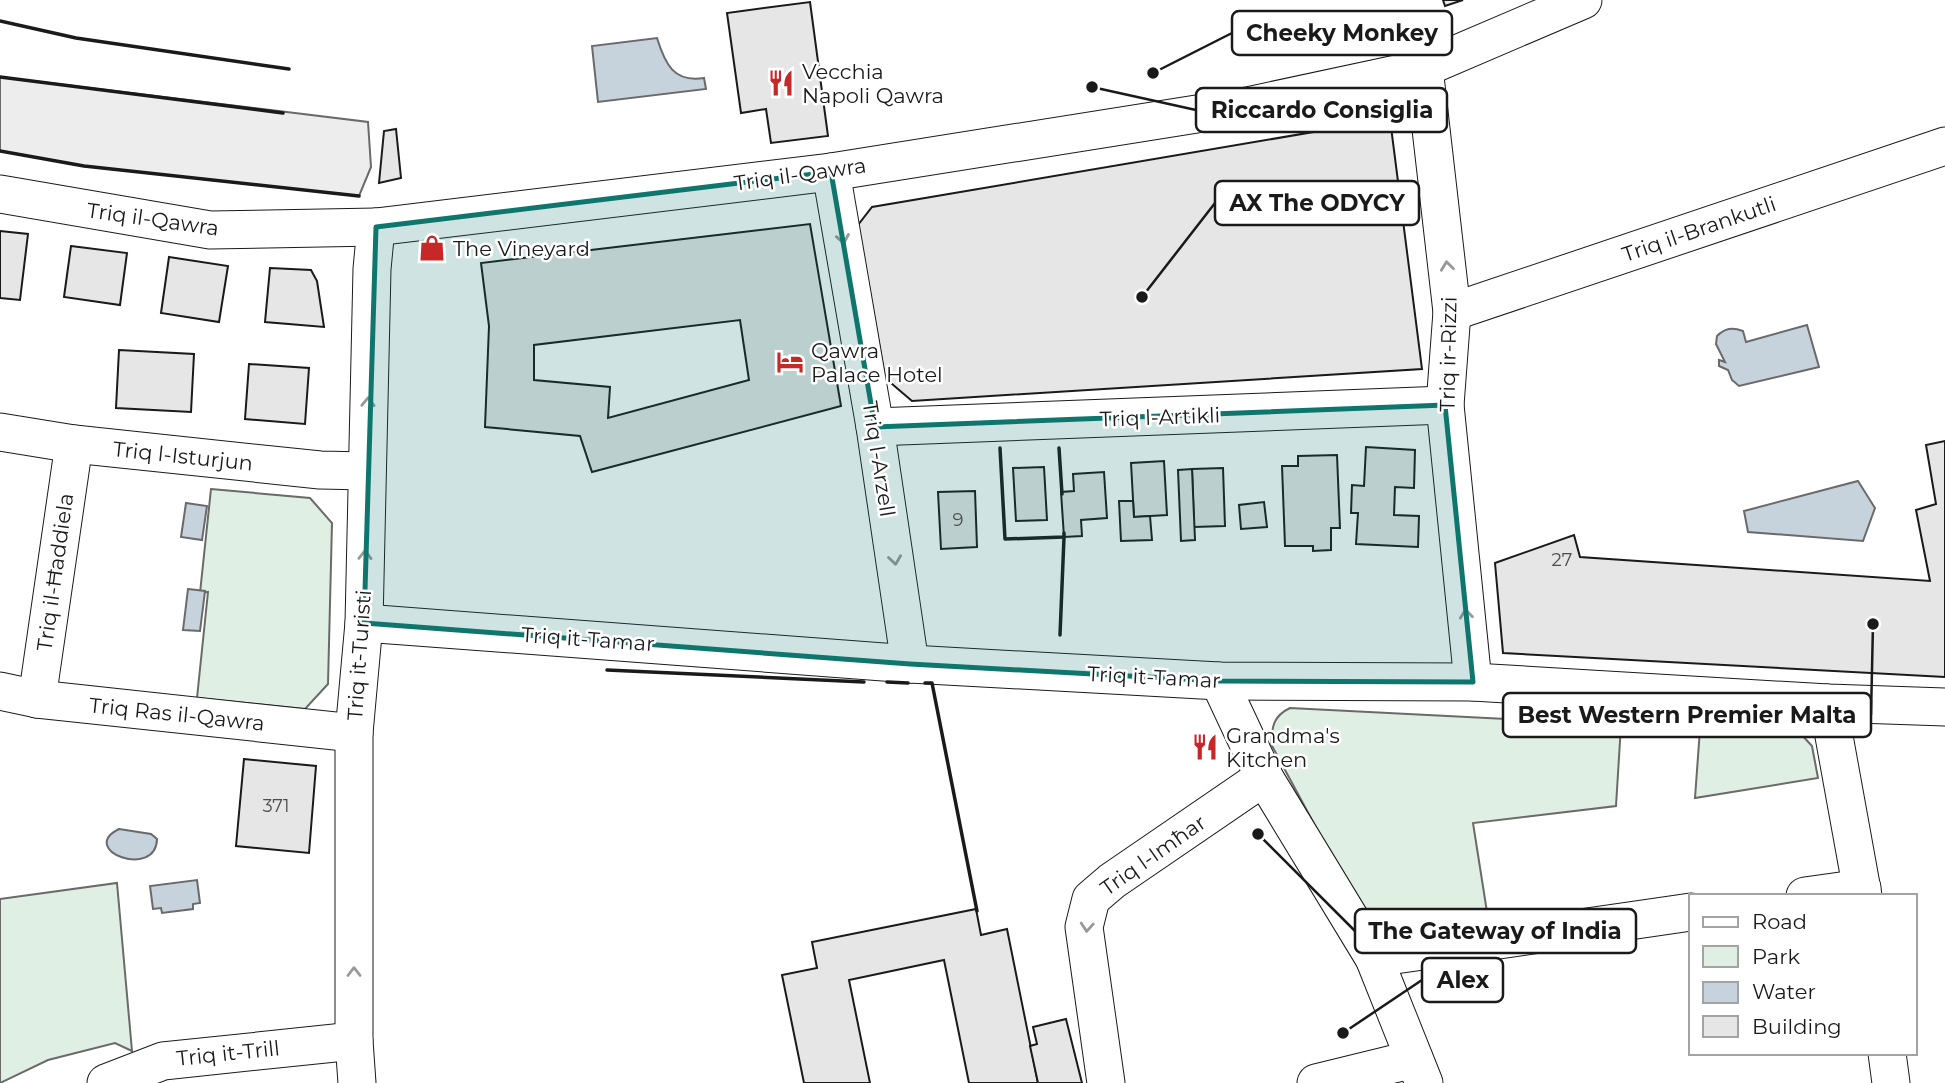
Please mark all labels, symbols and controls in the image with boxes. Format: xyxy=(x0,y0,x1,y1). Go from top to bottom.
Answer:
callout: Cheeky Monkey xyxy=(1232,11,1452,55)
text: Cheeky Monkey xyxy=(1246,19,1438,47)
place label: Vecchia Napoli Qawra xyxy=(802,59,944,108)
restaurant icon: Vecchia Napoli Qawra xyxy=(766,68,796,98)
callout: Riccardo Consiglia xyxy=(1196,88,1447,132)
text: Riccardo Consiglia xyxy=(1211,96,1433,124)
street label: Triq il-Qawra xyxy=(732,152,868,196)
callout: AX The ODYCY xyxy=(1215,181,1419,225)
text: AX The ODYCY xyxy=(1228,189,1405,217)
street label: Triq il-Brankutli xyxy=(1619,191,1779,267)
street label: Triq il-Qawra xyxy=(85,197,221,241)
shop icon: The Vineyard xyxy=(417,233,447,263)
one-way arrow xyxy=(834,233,849,245)
place label: The Vineyard xyxy=(453,236,590,261)
one-way arrow xyxy=(1440,260,1455,271)
street label: Triq ir-Rizzi xyxy=(1434,296,1462,412)
place label: Qawra Palace Hotel xyxy=(811,338,943,387)
hotel icon: Qawra Palace Hotel xyxy=(775,347,805,377)
one-way arrow xyxy=(361,397,376,408)
street label: Triq l-Arzell xyxy=(858,399,900,519)
street label: Triq l-Artikli xyxy=(1099,402,1221,432)
street label: Triq l-Isturjun xyxy=(112,436,254,476)
street label: Triq il-Ħaddiela xyxy=(32,491,78,653)
house number: 9 xyxy=(953,509,964,531)
one-way arrow xyxy=(357,549,373,559)
house number: 27 xyxy=(1552,549,1572,571)
one-way arrow xyxy=(887,555,902,566)
street label: Triq it-Turisti xyxy=(342,589,376,721)
one-way arrow xyxy=(1459,608,1474,619)
street label: Triq it-Tamar xyxy=(521,622,655,656)
street label: Triq it-Tamar xyxy=(1087,661,1221,693)
street label: Triq Ras il-Qawra xyxy=(88,692,266,736)
callout: Best Western Premier Malta xyxy=(1503,693,1871,737)
text: Best Western Premier Malta xyxy=(1517,701,1857,729)
place label: Grandma's Kitchen xyxy=(1226,723,1340,772)
restaurant icon: Grandma's Kitchen xyxy=(1190,732,1220,762)
house number: 371 xyxy=(262,795,290,817)
street label: Triq l-Imħar xyxy=(1095,810,1211,900)
legend xyxy=(1689,894,1917,1055)
callout: The Gateway of India xyxy=(1355,909,1636,953)
text: Road xyxy=(1752,909,1807,934)
text: The Gateway of India xyxy=(1368,917,1622,945)
one-way arrow xyxy=(1080,922,1095,933)
text: Park xyxy=(1752,944,1800,969)
callout: Alex xyxy=(1422,958,1503,1002)
text: Alex xyxy=(1436,966,1490,994)
one-way arrow xyxy=(346,967,362,977)
text: Water xyxy=(1752,979,1816,1004)
text: Building xyxy=(1752,1014,1842,1039)
street label: Triq it-Trill xyxy=(175,1035,281,1071)

